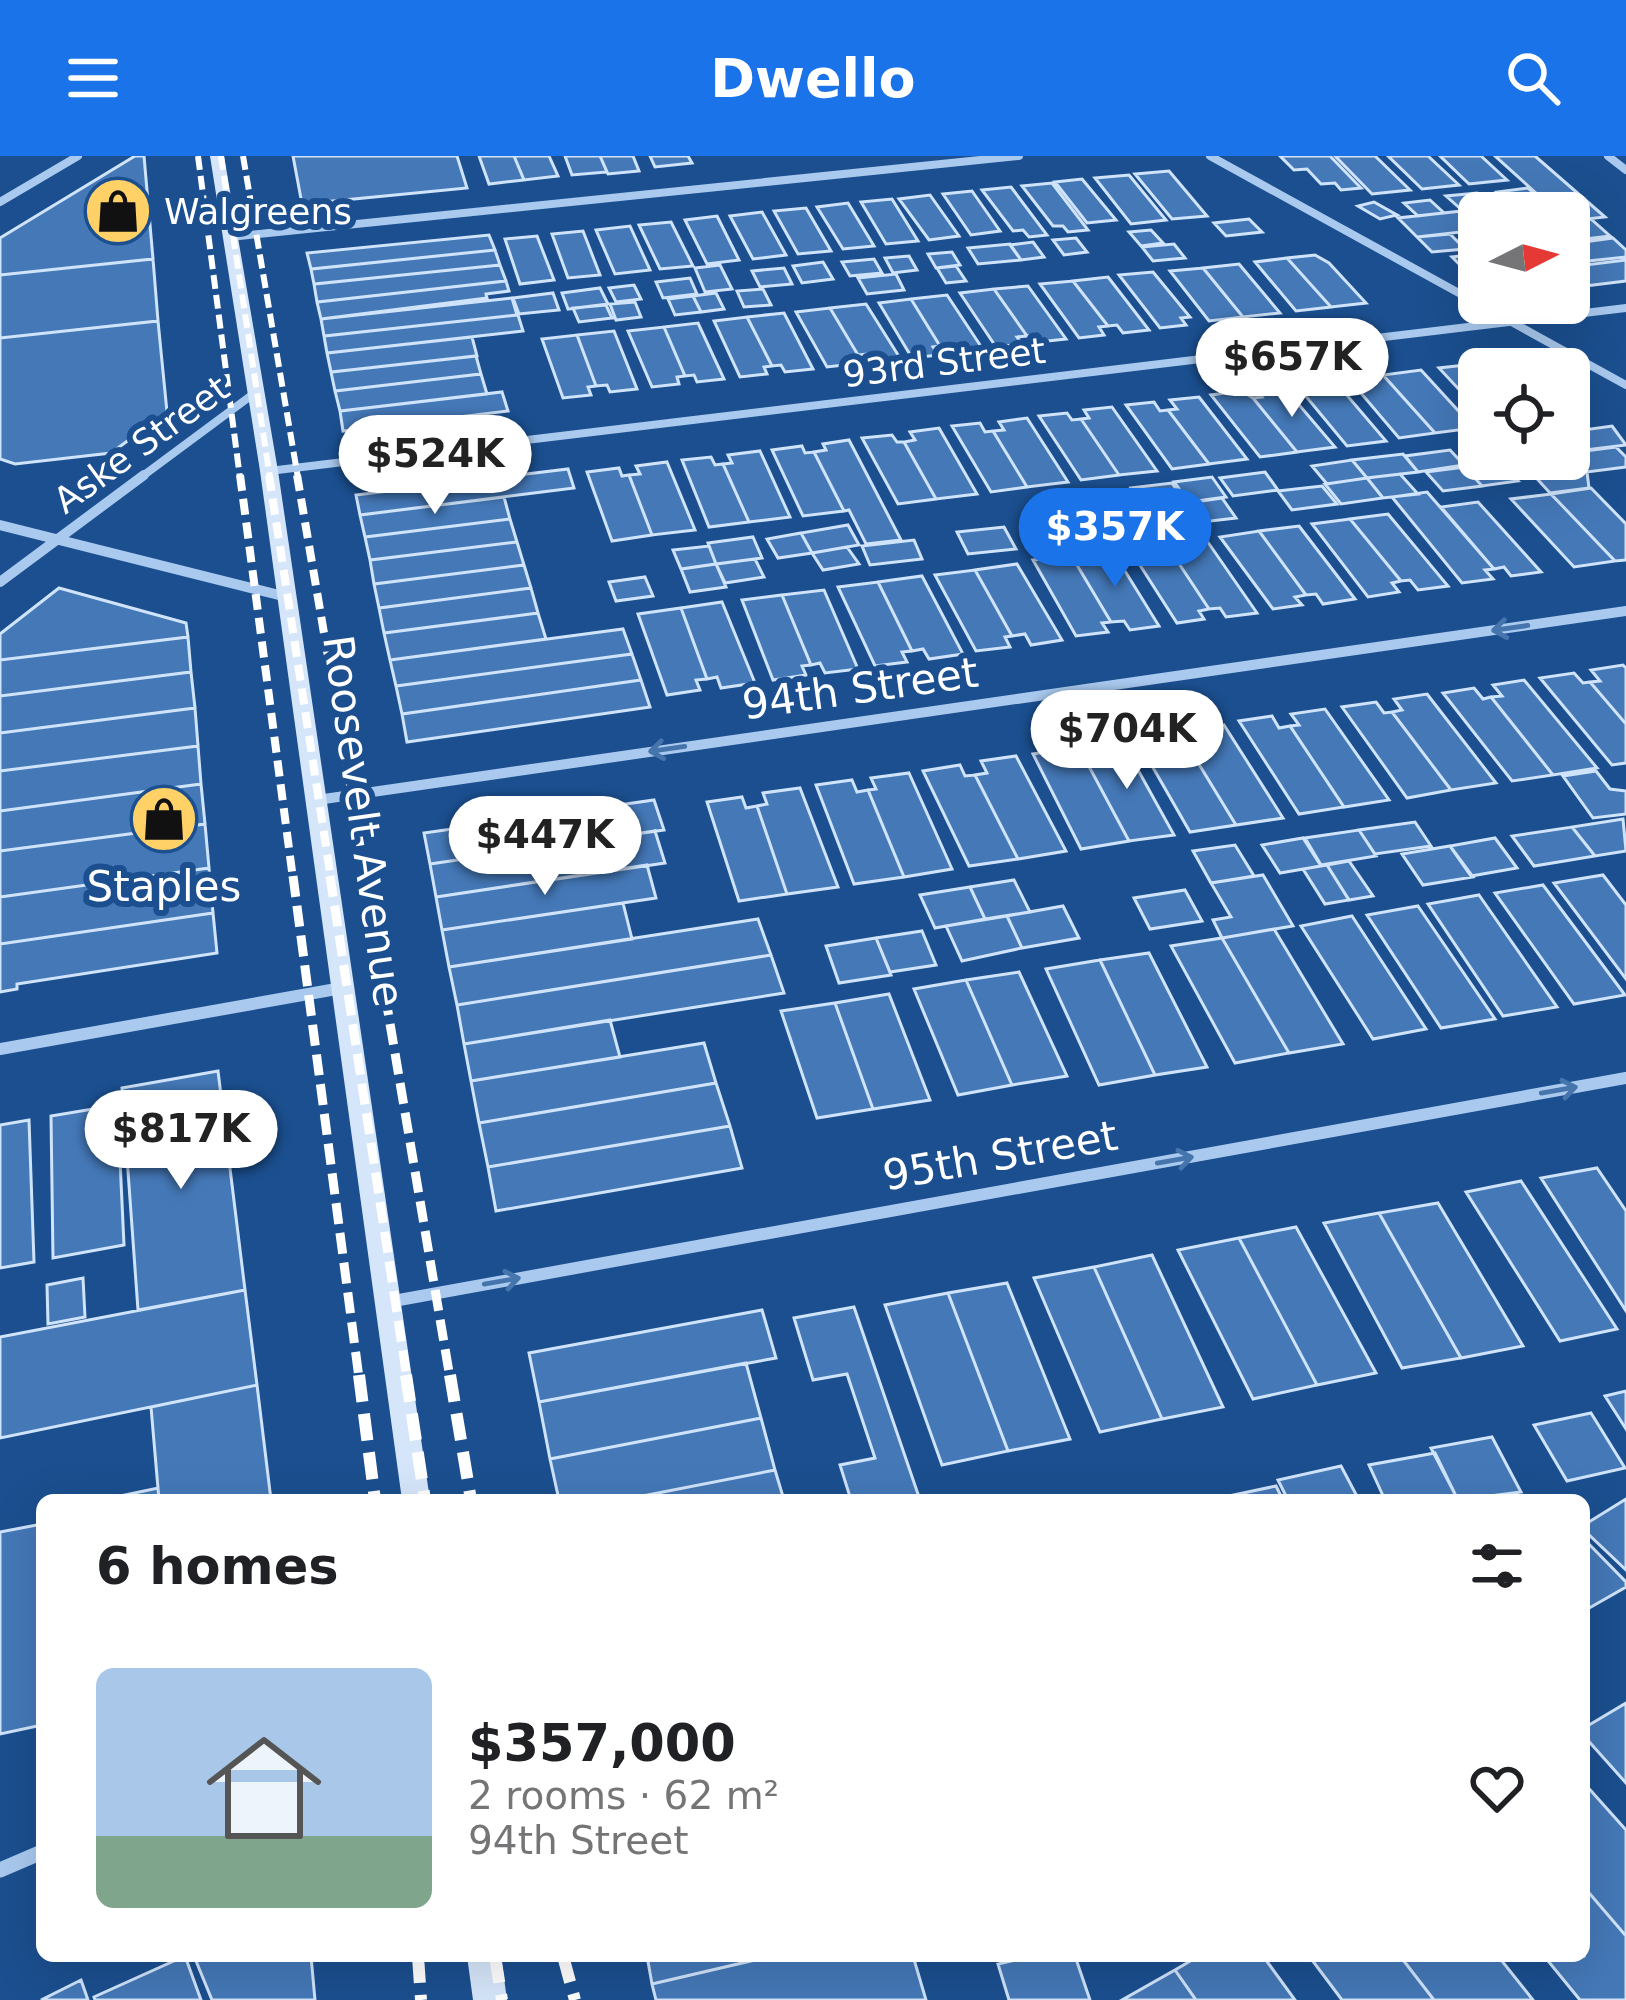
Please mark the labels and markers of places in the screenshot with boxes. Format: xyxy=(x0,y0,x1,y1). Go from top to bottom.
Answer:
shop icon: Walgreens xyxy=(83,176,153,246)
place label: Walgreens xyxy=(164,191,352,232)
pin: $657K xyxy=(1208,318,1376,420)
pin: $524K xyxy=(351,415,519,517)
pin: $357K xyxy=(1031,488,1199,590)
pin: $704K xyxy=(1043,690,1211,792)
shop icon: Staples xyxy=(129,784,199,854)
pin: $447K xyxy=(461,796,629,898)
place label: Staples xyxy=(87,862,241,911)
pin: $817K xyxy=(97,1090,265,1192)

